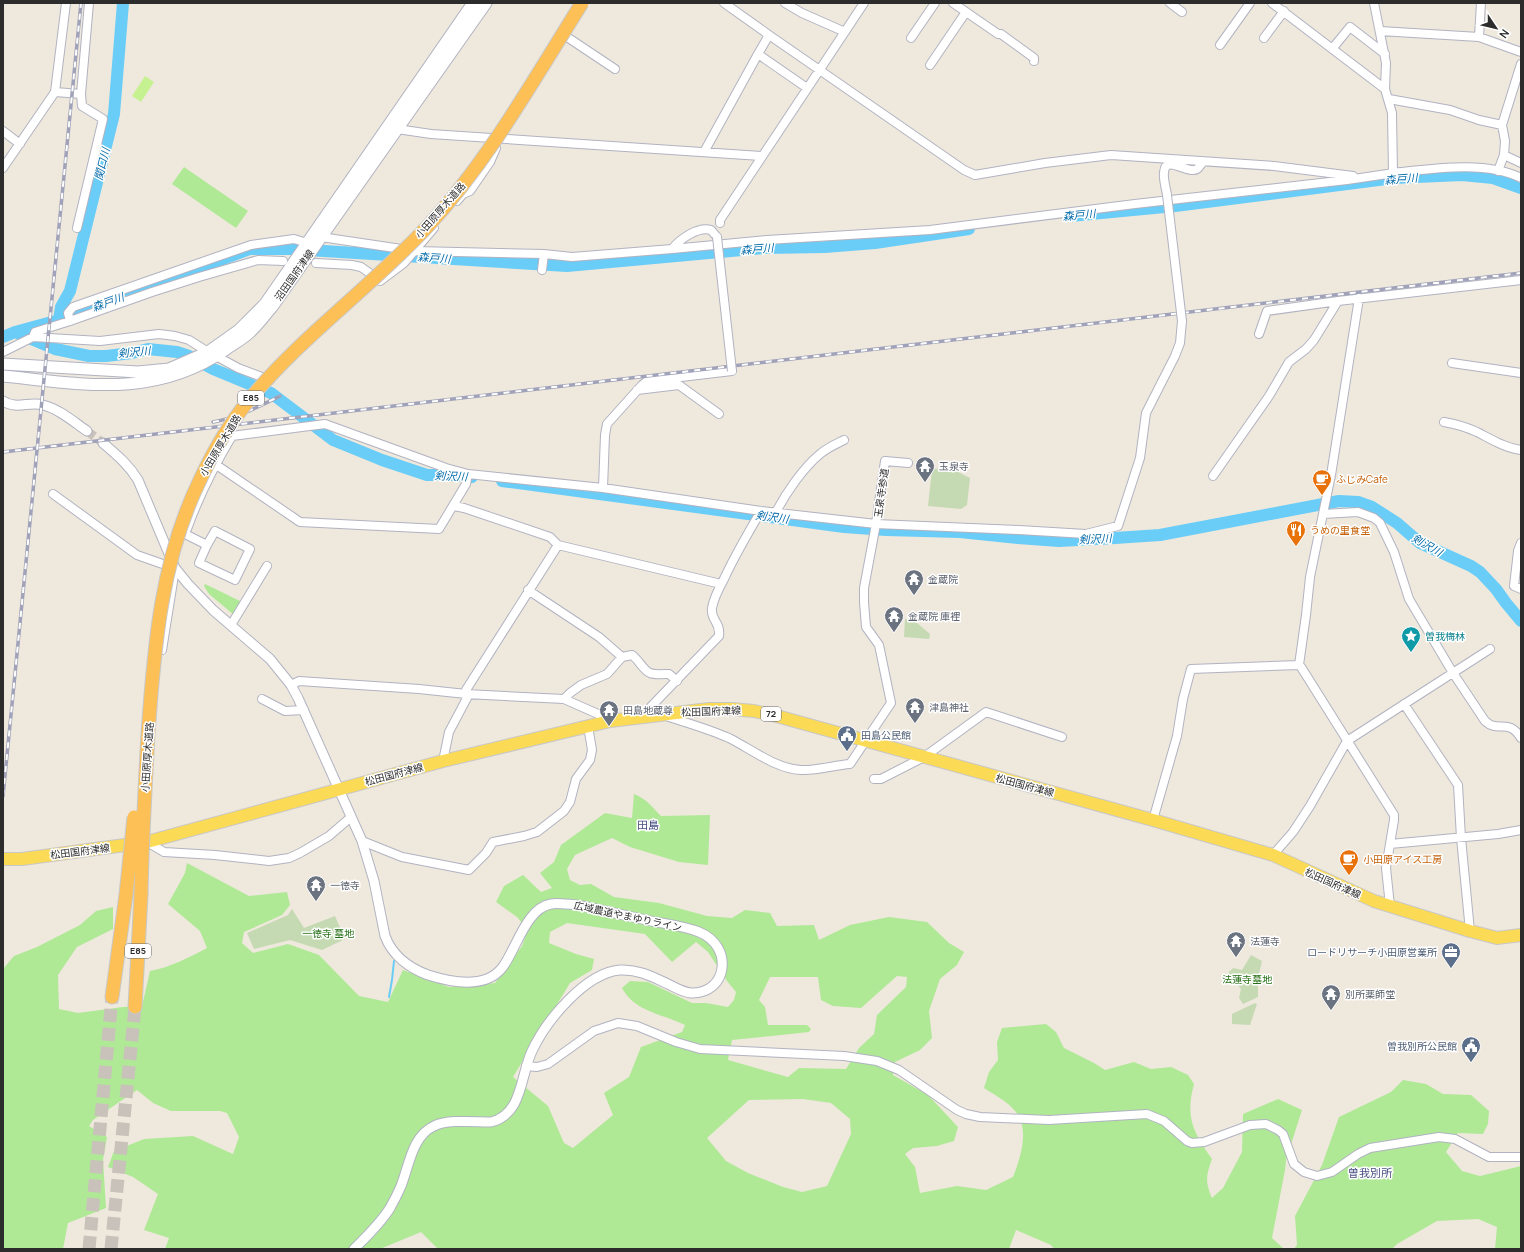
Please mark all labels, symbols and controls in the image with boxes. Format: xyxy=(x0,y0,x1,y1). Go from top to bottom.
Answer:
north arrow xyxy=(1476,8,1516,48)
text: N xyxy=(1496,26,1513,42)
water label: 関口川 xyxy=(90,145,113,182)
water label: 森戸川 xyxy=(1384,170,1419,187)
street label: 小田原厚木道路 xyxy=(412,179,468,241)
water label: 森戸川 xyxy=(1062,206,1097,223)
water label: 森戸川 xyxy=(740,240,775,257)
street label: 沼田国府津線 xyxy=(271,246,317,304)
water label: 森戸川 xyxy=(417,249,452,266)
water label: 森戸川 xyxy=(90,288,127,314)
water label: 剣沢川 xyxy=(117,343,152,360)
road number: E85 xyxy=(238,391,264,405)
street label: 小田原厚木道路 xyxy=(196,411,244,479)
temple icon: 玉泉寺 xyxy=(914,455,936,483)
place label: 玉泉寺 xyxy=(939,459,969,473)
water label: 剣沢川 xyxy=(434,467,469,484)
street label: 玉泉寺参道 xyxy=(871,467,891,519)
cafe icon: ふじみCafe xyxy=(1311,468,1333,496)
place label: ふじみCafe xyxy=(1336,472,1388,486)
water label: 剣沢川 xyxy=(755,507,790,526)
restaurant icon: うめの里食堂 xyxy=(1285,519,1307,547)
place label: うめの里食堂 xyxy=(1310,523,1370,537)
water label: 剣沢川 xyxy=(1078,530,1113,547)
water label: 剣沢川 xyxy=(1409,530,1446,560)
temple icon: 金蔵院 xyxy=(903,568,925,596)
place label: 金蔵院 xyxy=(928,572,958,586)
temple icon: 金蔵院 庫裡 xyxy=(883,605,905,633)
place label: 金蔵院 庫裡 xyxy=(908,609,960,623)
place icon: 曽我梅林 xyxy=(1400,625,1422,653)
place label: 曽我梅林 xyxy=(1425,629,1465,643)
temple icon: 津島神社 xyxy=(904,696,926,724)
temple icon: 田島地蔵尊 xyxy=(598,699,620,727)
place label: 津島神社 xyxy=(929,700,969,714)
place label: 田島地蔵尊 xyxy=(623,703,673,717)
street label: 松田国府津線 xyxy=(681,703,741,719)
road number: 72 xyxy=(761,707,781,721)
street label: 小田原厚木道路 xyxy=(138,722,156,792)
public building icon: 田島公民館 xyxy=(836,724,858,752)
place label: 田島公民館 xyxy=(861,728,911,742)
street label: 松田国府津線 xyxy=(363,759,425,789)
street label: 松田国府津線 xyxy=(994,770,1056,800)
district label: 田島 xyxy=(637,817,659,832)
street label: 松田国府津線 xyxy=(49,840,111,862)
cafe icon: 小田原アイス工房 xyxy=(1338,848,1360,876)
place label: 小田原アイス工房 xyxy=(1363,852,1442,866)
street label: 松田国府津線 xyxy=(1303,864,1363,902)
temple icon: 一徳寺 xyxy=(305,874,327,902)
place label: 一徳寺 xyxy=(330,878,360,892)
street label: 広域農道やまゆりライン xyxy=(573,898,683,934)
park label: 一徳寺 墓地 xyxy=(302,926,355,940)
temple icon: 法蓮寺 xyxy=(1225,930,1247,958)
place label: 法蓮寺 xyxy=(1250,934,1280,948)
office icon: ロードリサーチ小田原営業所 xyxy=(1440,941,1462,969)
road number: E85 xyxy=(125,944,151,958)
place label: ロードリサーチ小田原営業所 xyxy=(1307,945,1437,959)
park label: 法蓮寺墓地 xyxy=(1222,972,1273,986)
temple icon: 別所薬師堂 xyxy=(1320,983,1342,1011)
place label: 別所薬師堂 xyxy=(1345,987,1395,1001)
public building icon: 曽我別所公民館 xyxy=(1460,1035,1482,1063)
place label: 曽我別所公民館 xyxy=(1387,1039,1457,1053)
district label: 曽我別所 xyxy=(1348,1165,1393,1180)

